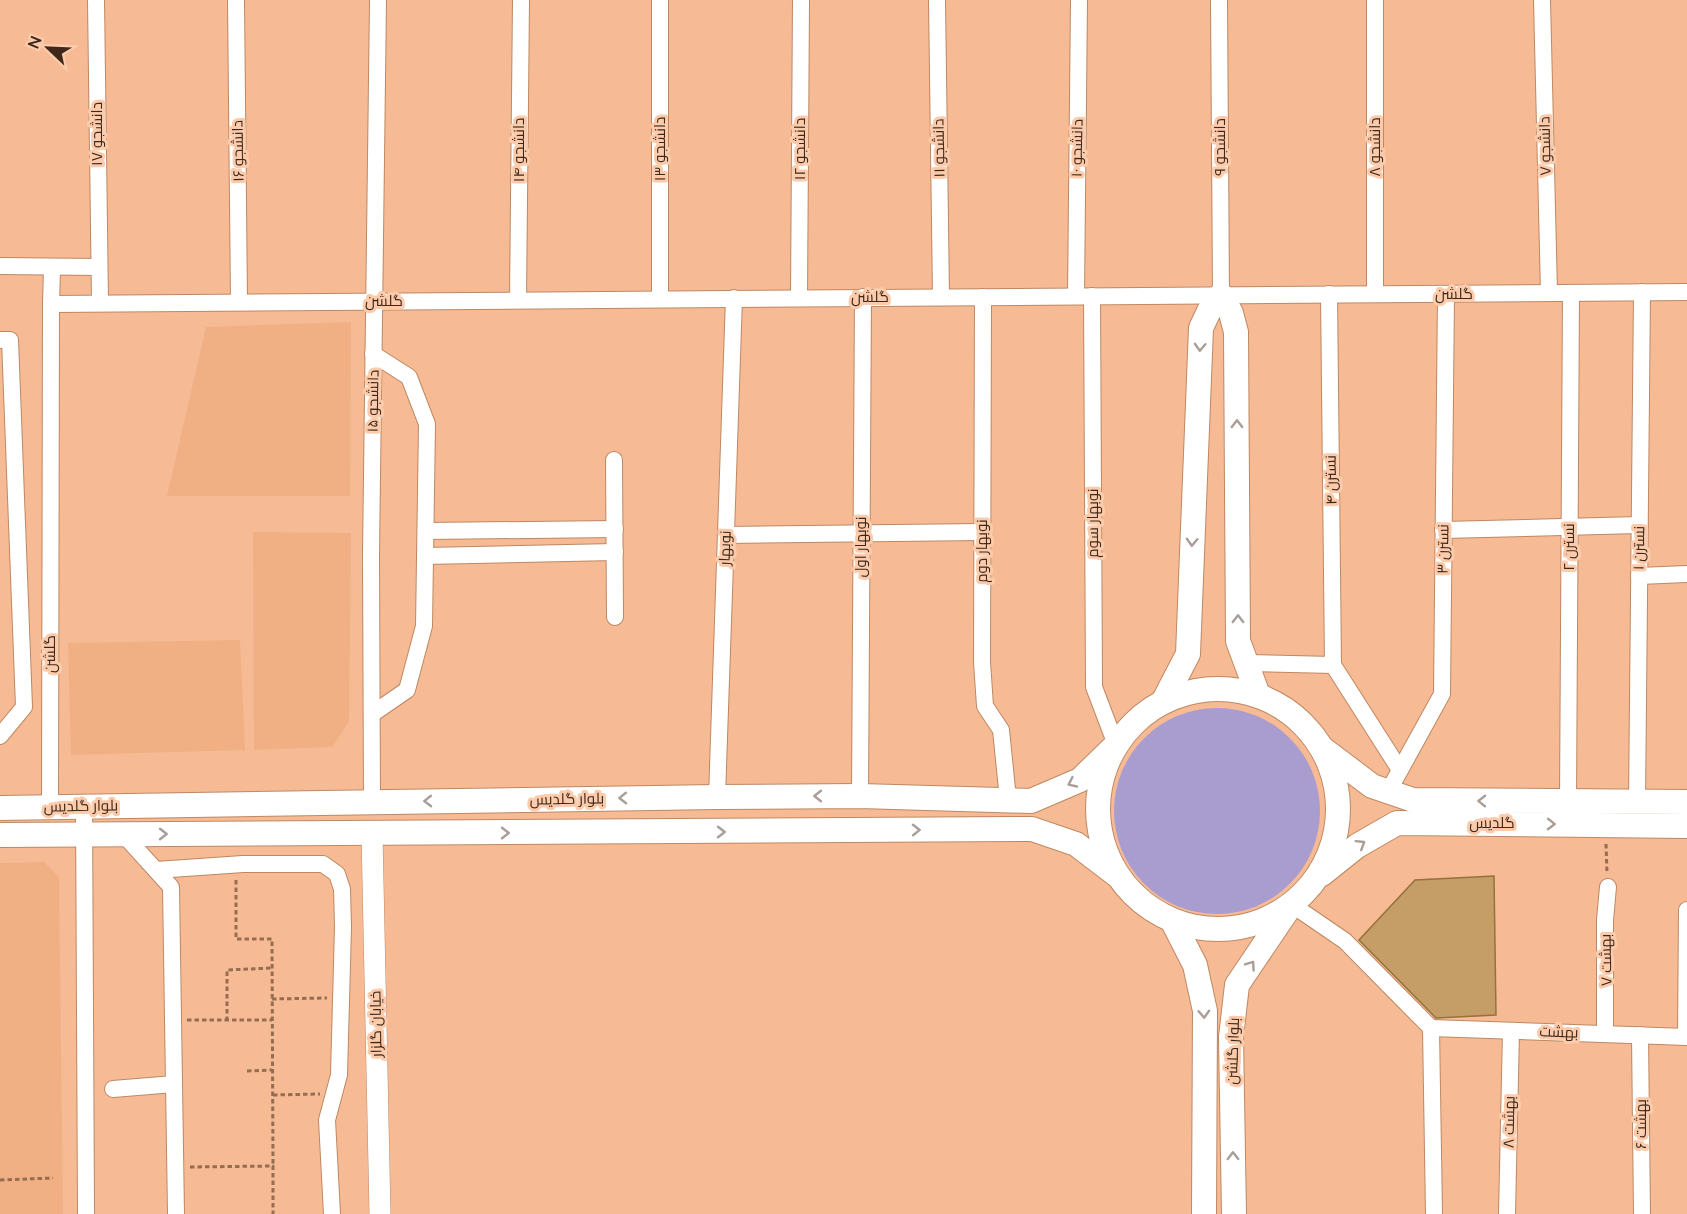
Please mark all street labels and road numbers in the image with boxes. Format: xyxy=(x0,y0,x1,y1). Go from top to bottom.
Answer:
street label: دانشجو ۱۷ xyxy=(87,102,107,166)
street label: دانشجو ۷ xyxy=(1534,116,1556,176)
street label: دانشجو ۱۳ xyxy=(650,117,670,181)
street label: دانشجو ۸ xyxy=(1365,117,1385,177)
street label: دانشجو ۱۴ xyxy=(509,118,529,182)
street label: دانشجو ۱۲ xyxy=(790,118,810,180)
street label: دانشجو ۱۱ xyxy=(928,118,950,178)
street label: دانشجو ۹ xyxy=(1210,118,1230,176)
street label: دانشجو ۱۰ xyxy=(1066,119,1088,177)
street label: دانشجو ۱۶ xyxy=(227,120,249,182)
street label: گلشن xyxy=(1435,284,1473,304)
street label: گلشن xyxy=(851,287,889,307)
street label: گلشن xyxy=(365,291,403,311)
street label: دانشجو ۱۵ xyxy=(362,370,384,432)
street label: نسترن ۴ xyxy=(1321,455,1341,505)
street label: نوبهار سوم xyxy=(1083,488,1103,558)
street label: نوبهار اول xyxy=(851,516,871,578)
street label: نوبهار دوم xyxy=(972,519,992,583)
street label: نسترن ۲ xyxy=(1559,523,1579,571)
street label: نسترن ۳ xyxy=(1433,524,1453,574)
street label: نسترن ۱ xyxy=(1629,526,1649,570)
street label: نوبهار xyxy=(714,530,736,567)
street label: گلشن xyxy=(40,635,60,673)
street label: بلوار گلدیس xyxy=(530,788,604,810)
street label: بلوار گلدیس xyxy=(44,795,118,817)
street label: گلدیس xyxy=(1469,813,1515,833)
street label: بهشت ۷ xyxy=(1596,934,1616,986)
street label: خیابان گلزار xyxy=(365,991,387,1058)
street label: بلوار گلشن xyxy=(1222,1017,1244,1085)
street label: بهشت xyxy=(1539,1021,1579,1043)
street label: بهشت ۸ xyxy=(1499,1096,1519,1148)
street label: بهشت ۶ xyxy=(1631,1099,1651,1149)

